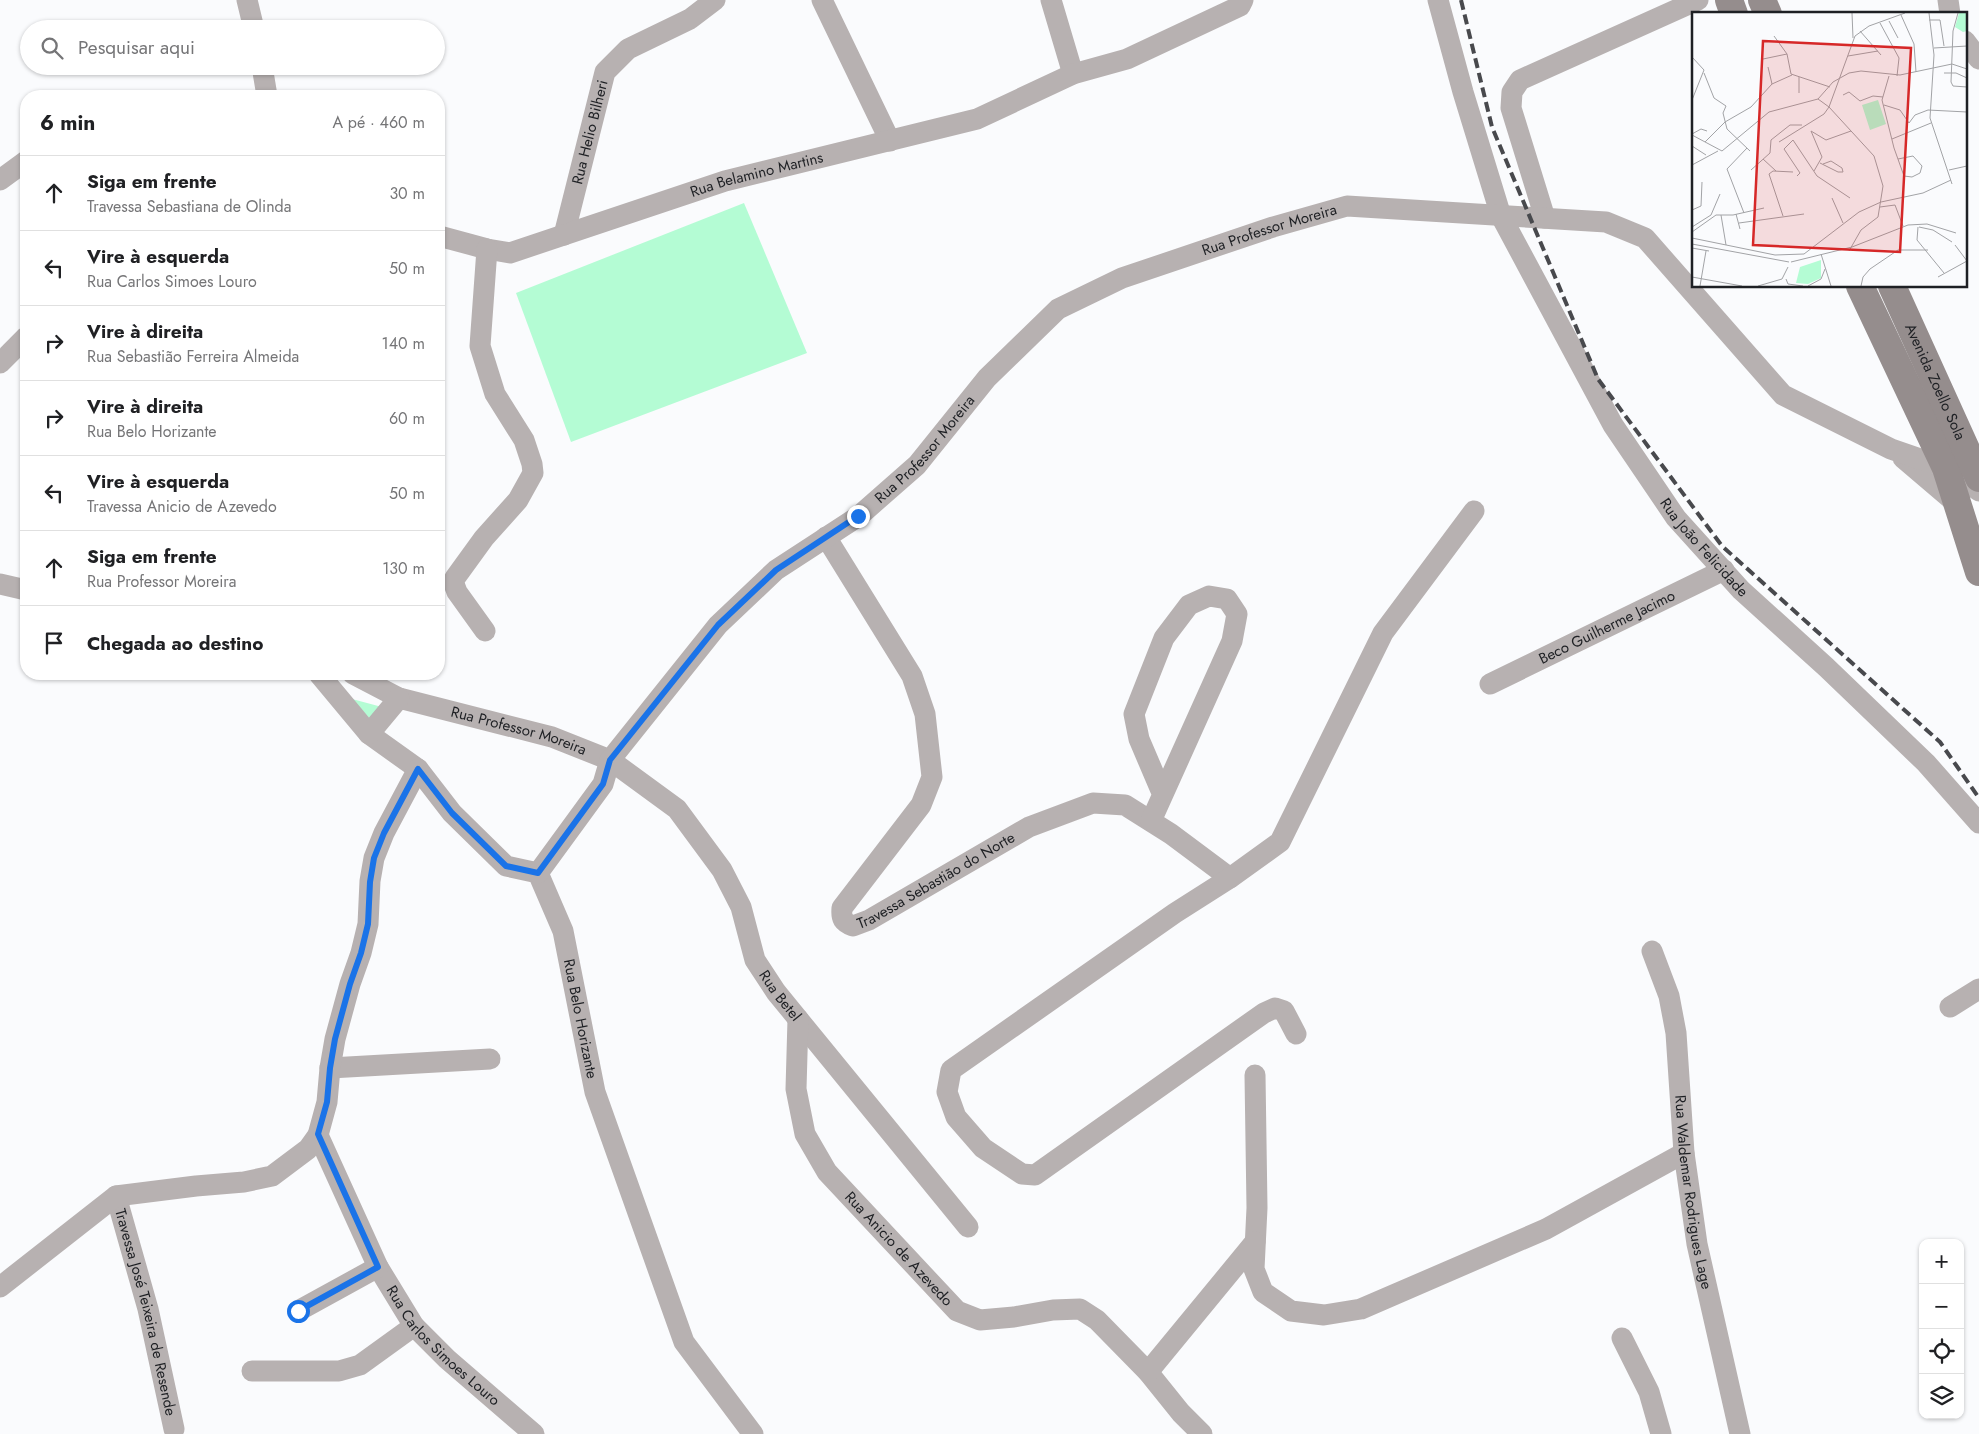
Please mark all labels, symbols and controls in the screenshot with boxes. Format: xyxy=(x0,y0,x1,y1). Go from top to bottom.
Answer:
inset map xyxy=(1692,12,1966,288)
search box xyxy=(20,20,445,75)
icon: search xyxy=(38,34,66,62)
text: Pesquisar aqui xyxy=(78,34,195,61)
street label: Rua Helio Bilheri xyxy=(566,78,614,187)
text: 6 min xyxy=(40,108,95,138)
text: A pé · 460 m xyxy=(332,111,425,134)
street label: Rua Belamino Martins xyxy=(687,146,825,203)
text: Siga em frente xyxy=(87,168,217,195)
icon: ahead xyxy=(40,179,68,207)
text: 30 m xyxy=(389,182,425,205)
text: Travessa Sebastiana de Olinda xyxy=(87,195,291,218)
street label: Rua Professor Moreira xyxy=(1199,198,1339,261)
text: Vire à esquerda xyxy=(87,243,229,270)
icon: left xyxy=(40,254,68,282)
text: 50 m xyxy=(389,257,425,280)
text: Rua Carlos Simoes Louro xyxy=(87,270,257,293)
text: Vire à direita xyxy=(87,318,203,345)
street label: Avenida Zoello Sola xyxy=(1899,320,1971,443)
icon: right xyxy=(40,329,68,357)
text: 140 m xyxy=(382,332,425,355)
text: Rua Sebastião Ferreira Almeida xyxy=(87,345,299,368)
street label: Rua Professor Moreira xyxy=(870,390,980,509)
text: Vire à direita xyxy=(87,393,203,420)
icon: right xyxy=(40,404,68,432)
text: 60 m xyxy=(389,407,425,430)
text: Rua Belo Horizante xyxy=(87,420,217,443)
text: Vire à esquerda xyxy=(87,468,229,495)
icon: left xyxy=(40,479,68,507)
text: 50 m xyxy=(389,482,425,505)
street label: Rua João Felicidade xyxy=(1655,494,1753,602)
text: Travessa Anicio de Azevedo xyxy=(87,495,277,518)
route end xyxy=(847,505,870,528)
text: Siga em frente xyxy=(87,543,217,570)
icon: ahead xyxy=(40,554,68,582)
text: 130 m xyxy=(382,557,425,580)
text: Rua Professor Moreira xyxy=(87,570,237,593)
street label: Beco Guilherme Jacimo xyxy=(1535,584,1679,670)
icon: arrive xyxy=(40,629,68,657)
text: Chegada ao destino xyxy=(87,630,263,657)
street label: Rua Professor Moreira xyxy=(449,701,590,761)
street label: Travessa Sebastião do Norte xyxy=(854,826,1019,935)
street label: Rua Belo Horizante xyxy=(558,957,603,1081)
street label: Rua Betel xyxy=(754,966,807,1026)
street label: Rua Waldemar Rodrigues Lage xyxy=(1669,1094,1718,1292)
street label: Rua Anicio de Azevedo xyxy=(840,1186,958,1311)
street label: Travessa José Teixeira de Resende xyxy=(109,1206,182,1418)
map controls xyxy=(1919,1239,1964,1419)
button: + xyxy=(1919,1239,1964,1284)
street label: Rua Carlos Simoes Louro xyxy=(381,1281,505,1411)
button: − xyxy=(1919,1284,1964,1329)
route start xyxy=(287,1300,310,1323)
button: locate xyxy=(1919,1329,1964,1374)
button: layers xyxy=(1919,1374,1964,1419)

